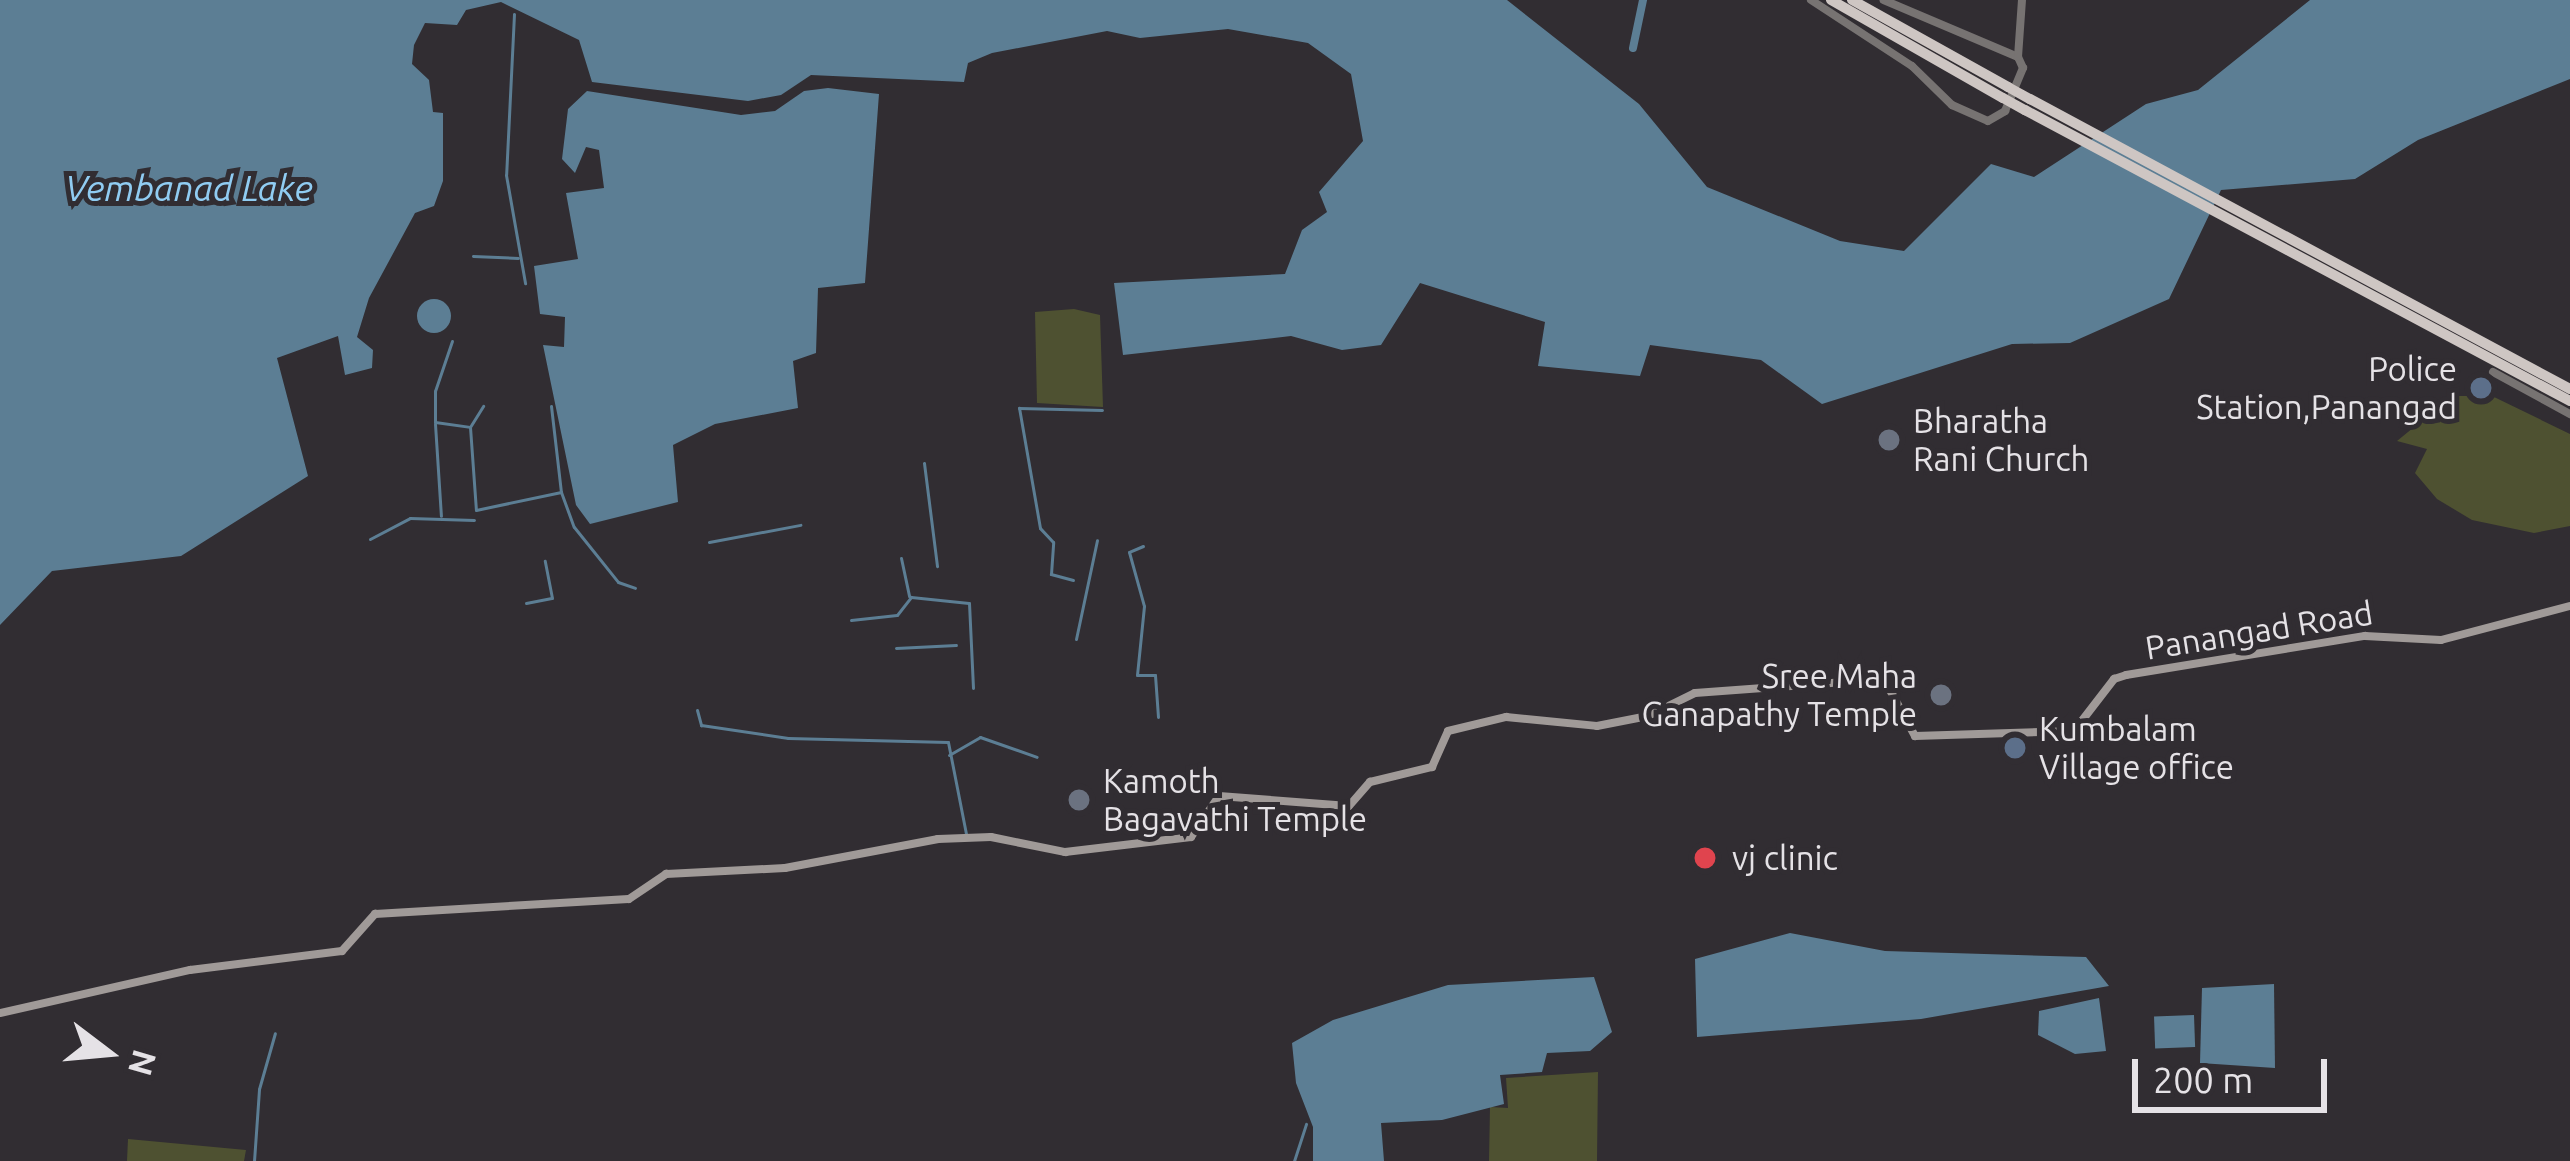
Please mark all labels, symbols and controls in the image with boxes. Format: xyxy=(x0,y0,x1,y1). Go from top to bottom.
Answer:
water label: Vembanad Lake xyxy=(65,166,313,210)
place label: Police Station,Panangad xyxy=(2196,349,2457,427)
marker: Police Station,Panangad xyxy=(2468,375,2494,401)
place label: Bharatha Rani Church xyxy=(1913,401,2089,479)
marker: Bharatha Rani Church xyxy=(1876,427,1902,453)
street label: Panangad Road xyxy=(2142,592,2376,668)
place label: Sree Maha Ganapathy Temple xyxy=(1642,656,1917,734)
marker: Sree Maha Ganapathy Temple xyxy=(1928,682,1954,708)
place label: Kumbalam Village office xyxy=(2039,709,2234,787)
marker: Kumbalam Village office xyxy=(2002,735,2028,761)
place label: Kamoth Bagavathi Temple xyxy=(1103,761,1367,839)
marker: Kamoth Bagavathi Temple xyxy=(1066,787,1092,813)
place label: vj clinic xyxy=(1732,838,1838,878)
marker: vj clinic xyxy=(1689,842,1721,874)
north arrow xyxy=(48,993,168,1113)
scale bar xyxy=(2138,1035,2333,1109)
text: N xyxy=(122,1046,164,1080)
text: 200 m xyxy=(2153,1059,2253,1100)

